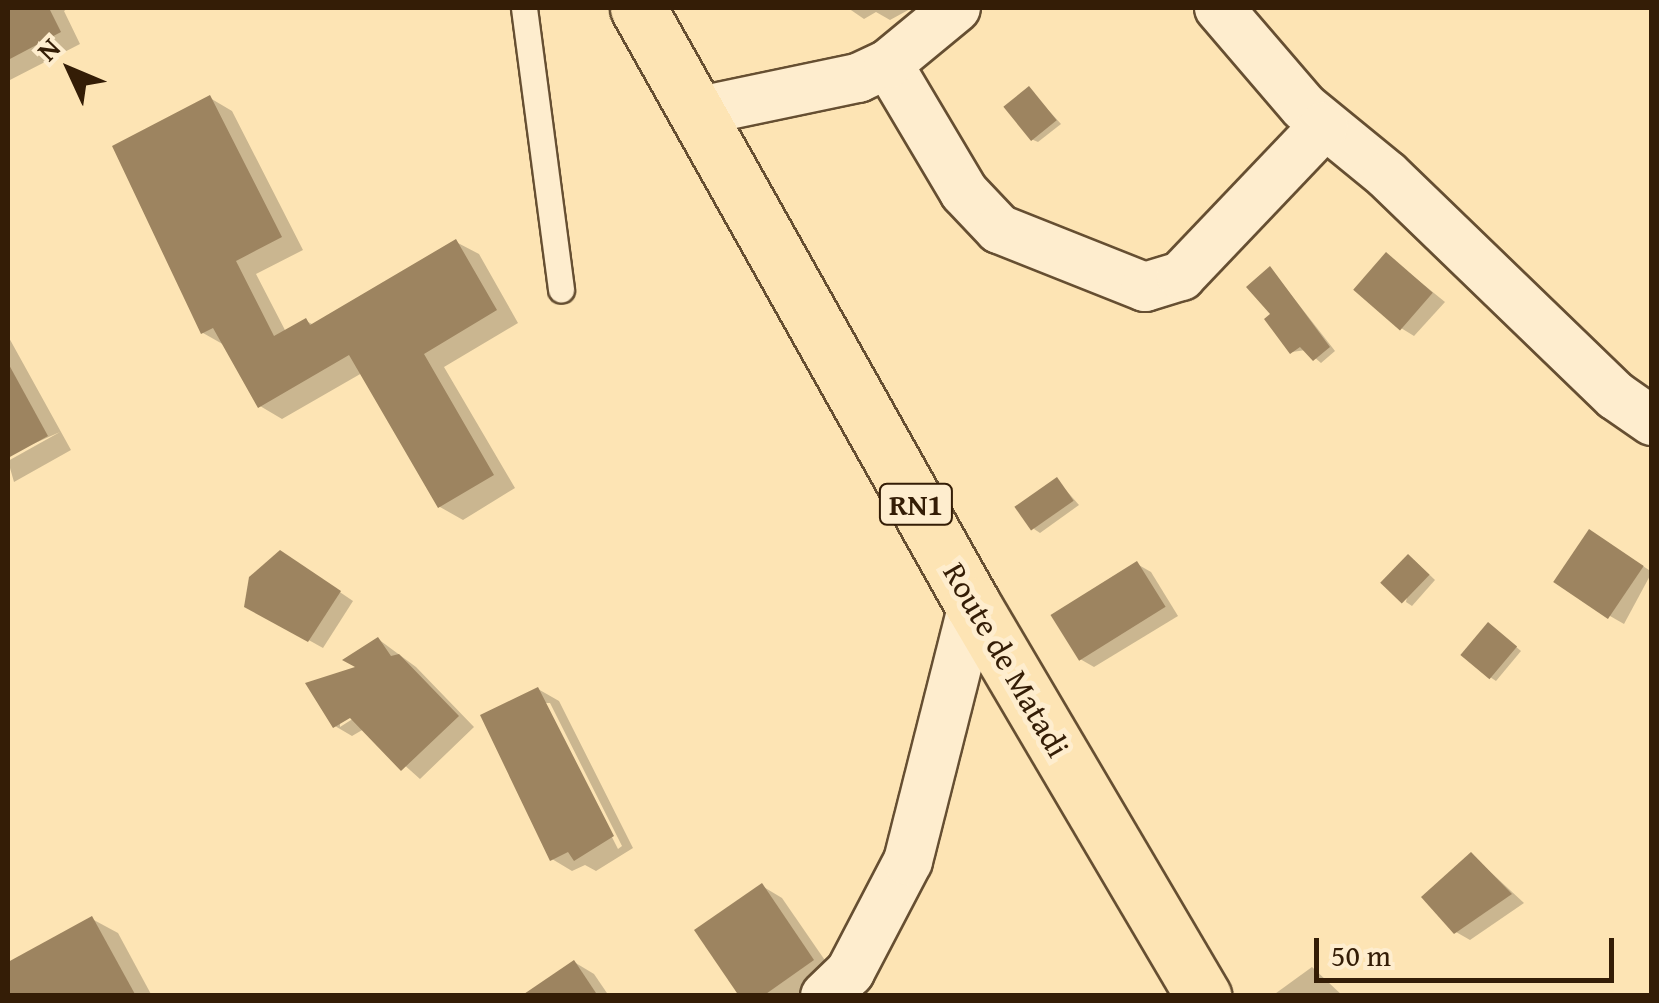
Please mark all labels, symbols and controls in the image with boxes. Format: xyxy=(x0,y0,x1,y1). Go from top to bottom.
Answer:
north arrow xyxy=(20,20,120,120)
text: N xyxy=(27,28,69,70)
road number: RN1 xyxy=(878,479,954,529)
street label: Route de Matadi xyxy=(935,556,1077,764)
scale bar xyxy=(1319,918,1619,980)
text: 50 m xyxy=(1331,933,1391,977)

